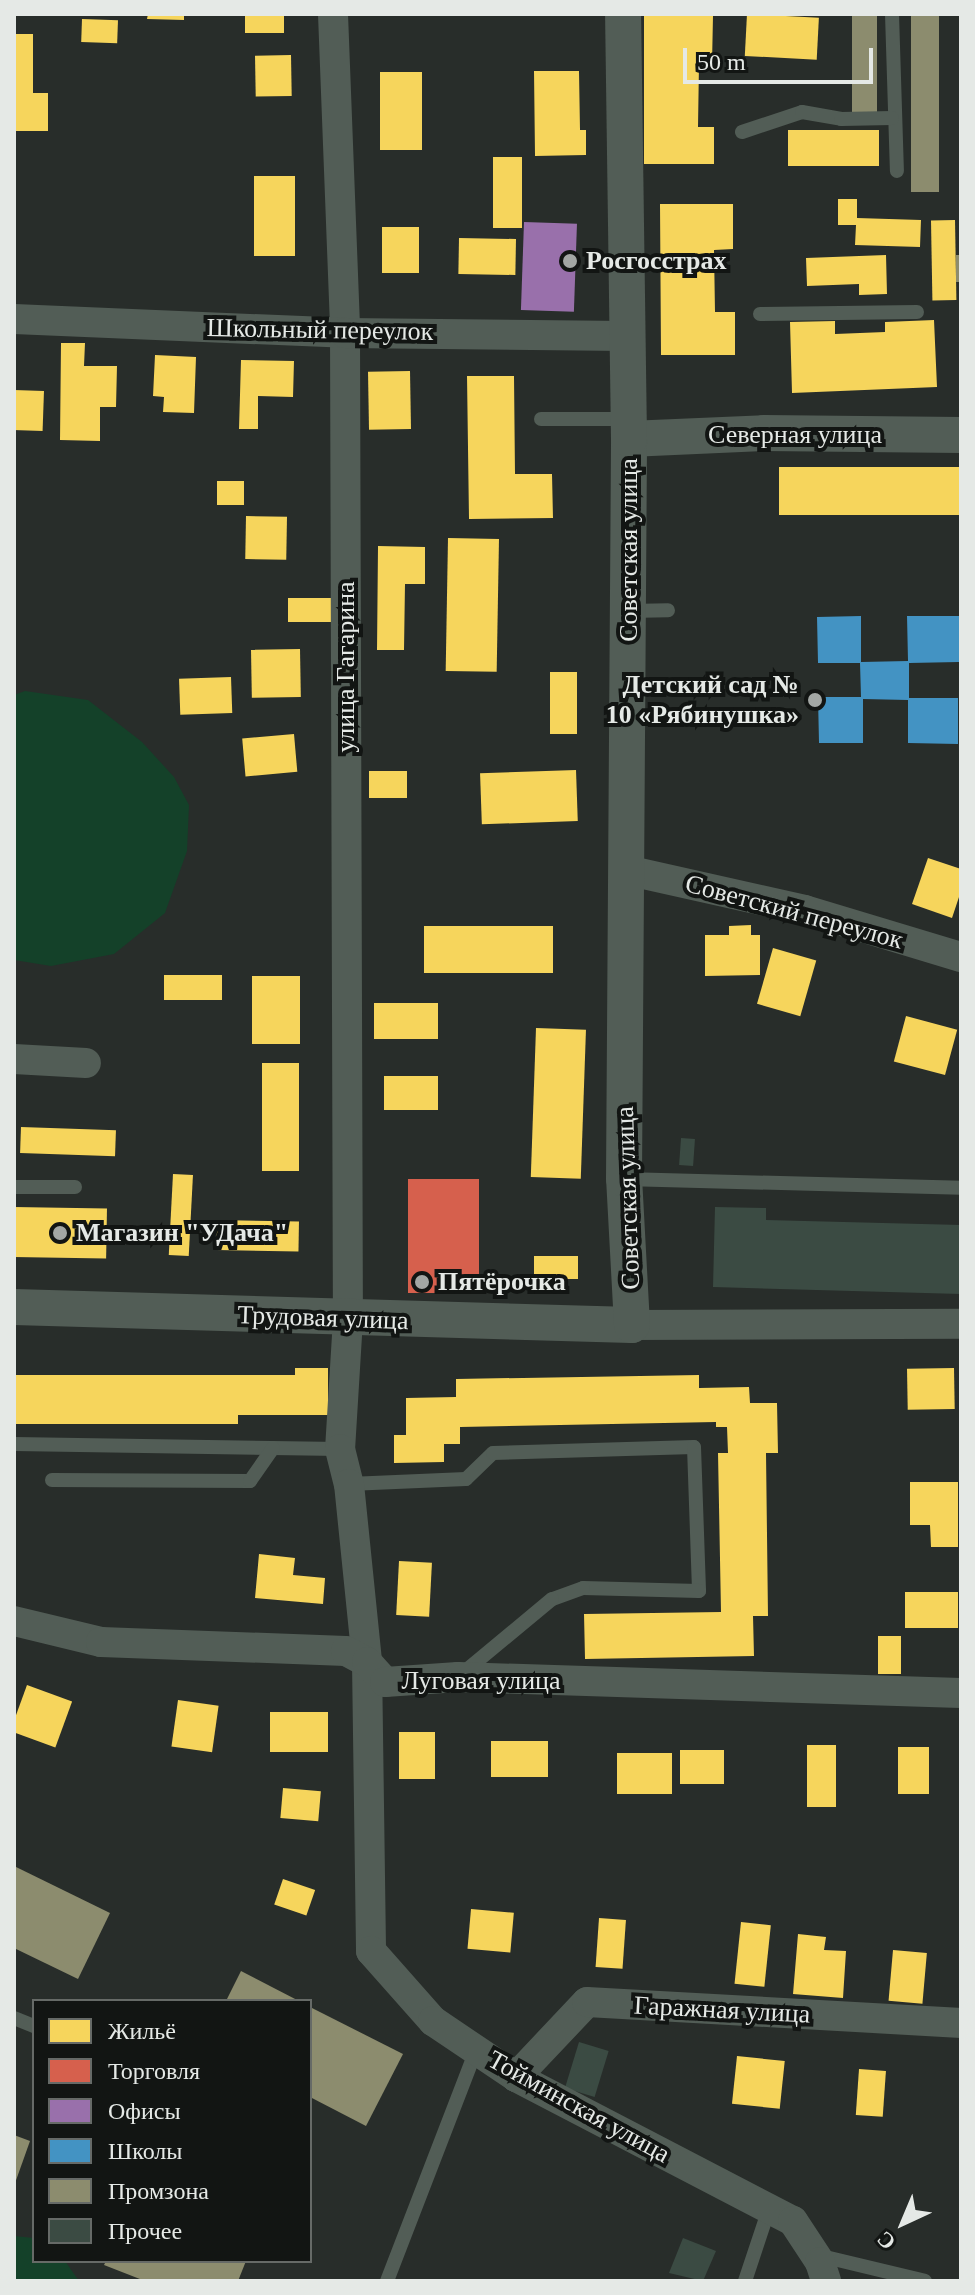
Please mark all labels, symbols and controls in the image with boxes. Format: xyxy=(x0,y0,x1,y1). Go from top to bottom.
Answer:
scale bar xyxy=(687,32,877,82)
text: 50 m xyxy=(697,49,746,75)
place label: Росгосстрах xyxy=(586,245,727,277)
marker: Росгосстрах xyxy=(561,252,579,270)
street label: Школьный переулок xyxy=(206,312,434,348)
street label: Северная улица xyxy=(708,419,882,451)
street label: Советская улица xyxy=(613,458,645,642)
street label: улица Гагарина xyxy=(330,581,362,753)
place label: Детский сад № 10 «Рябинушка» xyxy=(606,669,799,730)
marker: Детский сад № 10 «Рябинушка» xyxy=(806,691,824,709)
street label: Советский переулок xyxy=(682,868,906,956)
street label: Советская улица xyxy=(609,1106,647,1290)
place label: Магазин "УДача" xyxy=(76,1217,288,1249)
marker: Магазин "УДача" xyxy=(51,1224,69,1242)
place label: Пятёрочка xyxy=(438,1266,566,1298)
marker: Пятёрочка xyxy=(413,1273,431,1291)
street label: Трудовая улица xyxy=(237,1299,409,1337)
street label: Луговая улица xyxy=(401,1665,561,1697)
street label: Гаражная улица xyxy=(633,1990,811,2030)
legend xyxy=(32,1999,312,2263)
text: Жильё xyxy=(108,2018,176,2044)
street label: Тойминская улица xyxy=(483,2044,675,2170)
text: Торговля xyxy=(108,2058,200,2084)
text: Офисы xyxy=(108,2098,181,2124)
text: Школы xyxy=(108,2138,182,2164)
text: Промзона xyxy=(108,2178,209,2204)
north arrow xyxy=(863,2183,943,2263)
text: Прочее xyxy=(108,2218,182,2244)
text: С xyxy=(872,2226,900,2255)

